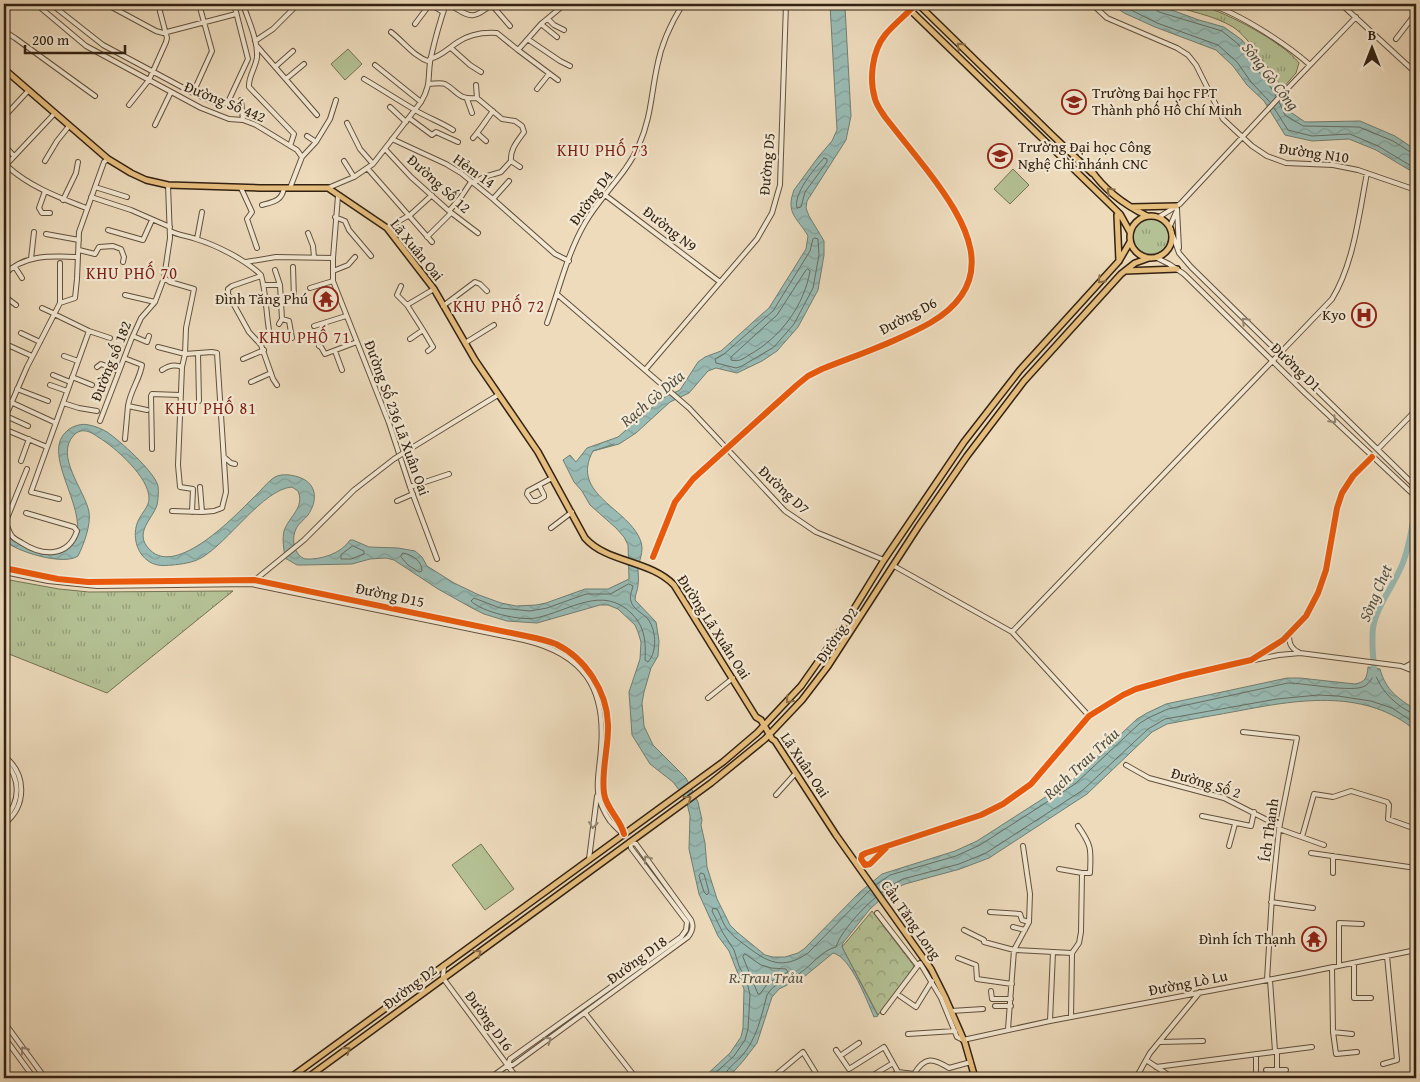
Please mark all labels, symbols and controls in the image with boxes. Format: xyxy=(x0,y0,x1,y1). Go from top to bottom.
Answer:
scale bar xyxy=(25,22,125,54)
north arrow xyxy=(1348,22,1398,72)
text: B xyxy=(1368,25,1376,45)
text: 200 m xyxy=(32,29,70,50)
water label: Sông Gò Công xyxy=(1237,37,1306,116)
one-way arrow xyxy=(957,43,966,52)
street label: Đường Số 442 xyxy=(181,76,269,127)
place label: Trường Đại học FPT Thành phố Hồ Chí Minh xyxy=(1092,82,1242,120)
school or university icon: Trường Đại học FPT Thành phố Hồ Chí Minh xyxy=(1061,89,1087,115)
street label: Đường D5 xyxy=(753,132,780,196)
place label: Trường Đại học Công Nghệ Chi nhánh CNC xyxy=(1018,136,1152,174)
district label: KHU PHỐ 73 xyxy=(557,137,649,162)
street label: Đường N10 xyxy=(1278,137,1350,168)
school or university icon: Trường Đại học Công Nghệ Chi nhánh CNC xyxy=(987,143,1013,169)
street label: Hẻm 14 xyxy=(449,148,499,193)
street label: Đường Số 12 xyxy=(403,149,476,218)
street label: Đường D4 xyxy=(564,166,617,229)
one-way arrow xyxy=(1107,188,1116,197)
street label: Đường N9 xyxy=(639,201,702,256)
street label: Lã Xuân Oai xyxy=(386,214,449,285)
district label: KHU PHỐ 70 xyxy=(86,260,178,285)
one-way arrow xyxy=(1098,275,1107,284)
temple icon: Đình Tăng Phú xyxy=(313,286,339,312)
place label: Đình Tăng Phú xyxy=(215,288,309,309)
street label: Đường D6 xyxy=(875,292,940,339)
district label: KHU PHỐ 72 xyxy=(453,293,545,318)
hospital icon: Kyo xyxy=(1351,302,1377,328)
place label: Kyo xyxy=(1322,304,1346,325)
one-way arrow xyxy=(1242,317,1251,326)
street label: Đường số 182 xyxy=(85,318,136,404)
district label: KHU PHỐ 71 xyxy=(259,324,351,349)
street label: Đường Số 236 Lã Xuân Oai xyxy=(360,337,435,498)
street label: Đường D1 xyxy=(1267,337,1326,396)
water label: Rạch Gò Dừa xyxy=(614,364,690,433)
district label: KHU PHỐ 81 xyxy=(165,395,257,420)
one-way arrow xyxy=(1328,414,1337,423)
street label: Đường D7 xyxy=(754,461,814,519)
water label: Sông Chẹt xyxy=(1352,560,1398,625)
street label: Đường Lã Xuân Oai xyxy=(673,570,756,683)
street label: Đường D15 xyxy=(354,577,426,612)
street label: Đường D2 xyxy=(810,603,863,666)
one-way arrow xyxy=(785,695,794,704)
water label: Rạch Trau Trảu xyxy=(1037,721,1124,805)
street label: Lã Xuân Oai xyxy=(776,728,835,801)
street label: Đường Số 2 xyxy=(1169,762,1243,803)
street label: Ích Thạnh xyxy=(1254,796,1283,863)
one-way arrow xyxy=(682,797,691,805)
one-way arrow xyxy=(588,821,599,829)
one-way arrow xyxy=(644,855,653,865)
street label: Cầu Tăng Long xyxy=(876,876,947,964)
temple icon: Đình Ích Thạnh xyxy=(1301,926,1327,952)
place label: Đình Ích Thạnh xyxy=(1199,928,1297,949)
street label: Đường D18 xyxy=(602,931,671,989)
one-way arrow xyxy=(472,950,481,960)
street label: Đường D2 xyxy=(378,959,441,1014)
street label: Đường Lò Lu xyxy=(1147,964,1230,1000)
water label: R.Trau Trảu xyxy=(728,965,803,989)
street label: Đường D16 xyxy=(460,986,518,1055)
one-way arrow xyxy=(542,1037,552,1046)
one-way arrow xyxy=(22,1047,30,1056)
one-way arrow xyxy=(341,1047,350,1055)

